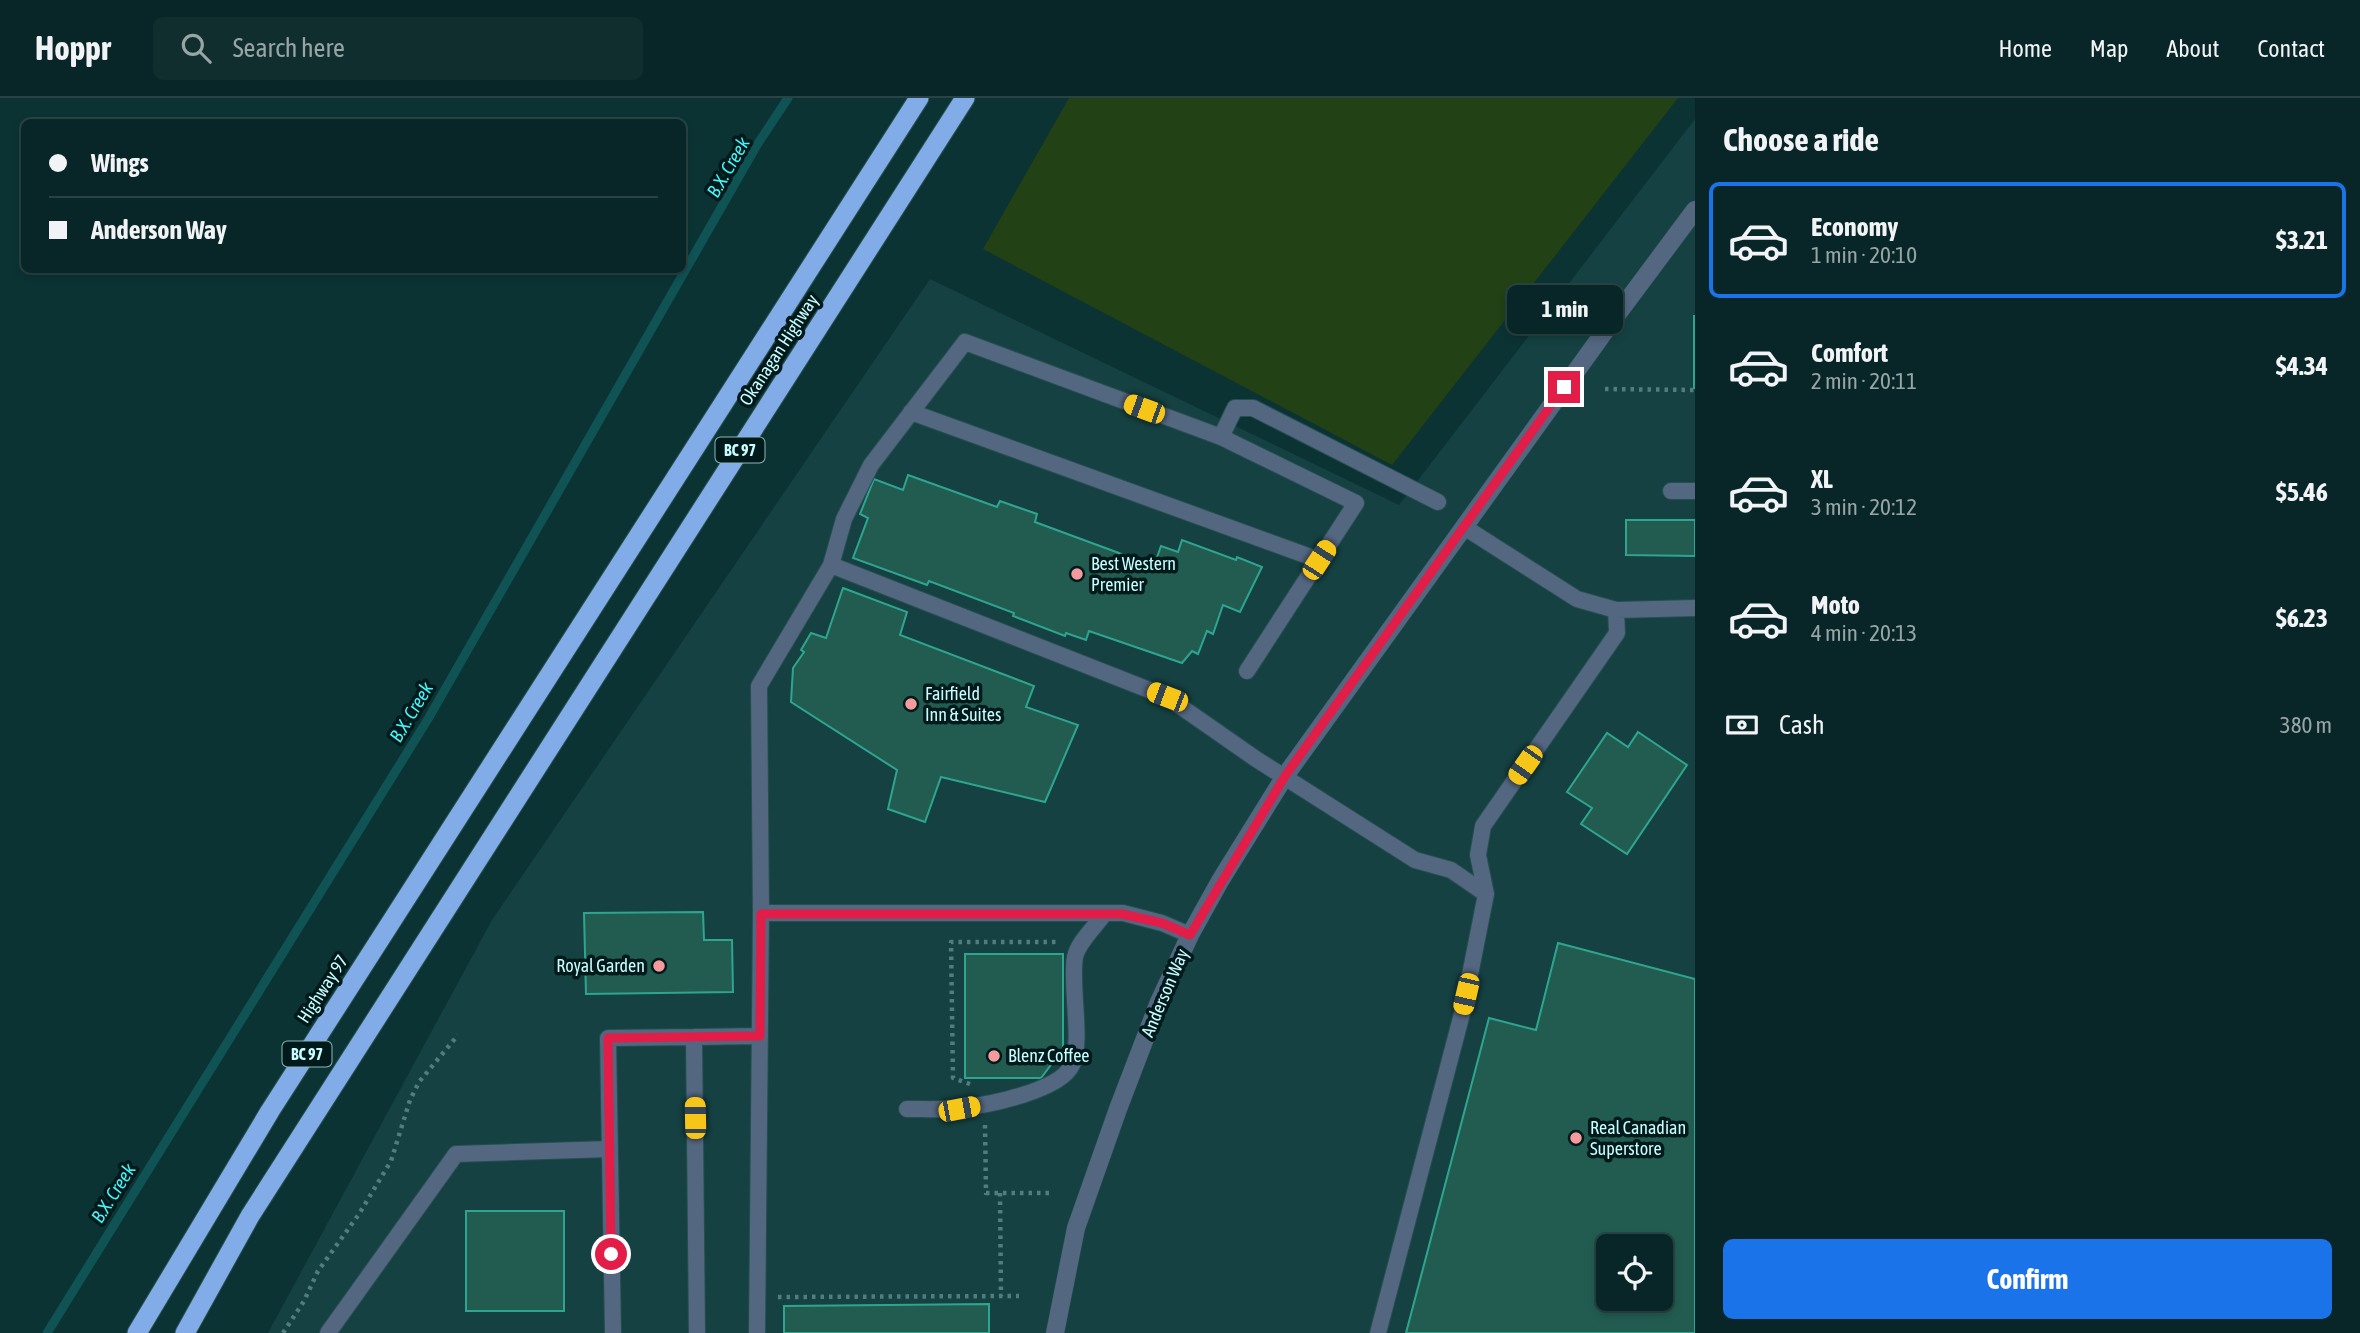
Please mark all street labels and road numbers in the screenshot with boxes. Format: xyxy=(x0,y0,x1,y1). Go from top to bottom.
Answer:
street label: Okanagan Highway xyxy=(735,290,822,409)
road number: BC 97 xyxy=(716,438,764,462)
street label: Anderson Way xyxy=(1137,945,1193,1040)
street label: Highway 97 xyxy=(293,951,352,1027)
road number: BC 97 xyxy=(282,1042,332,1066)

